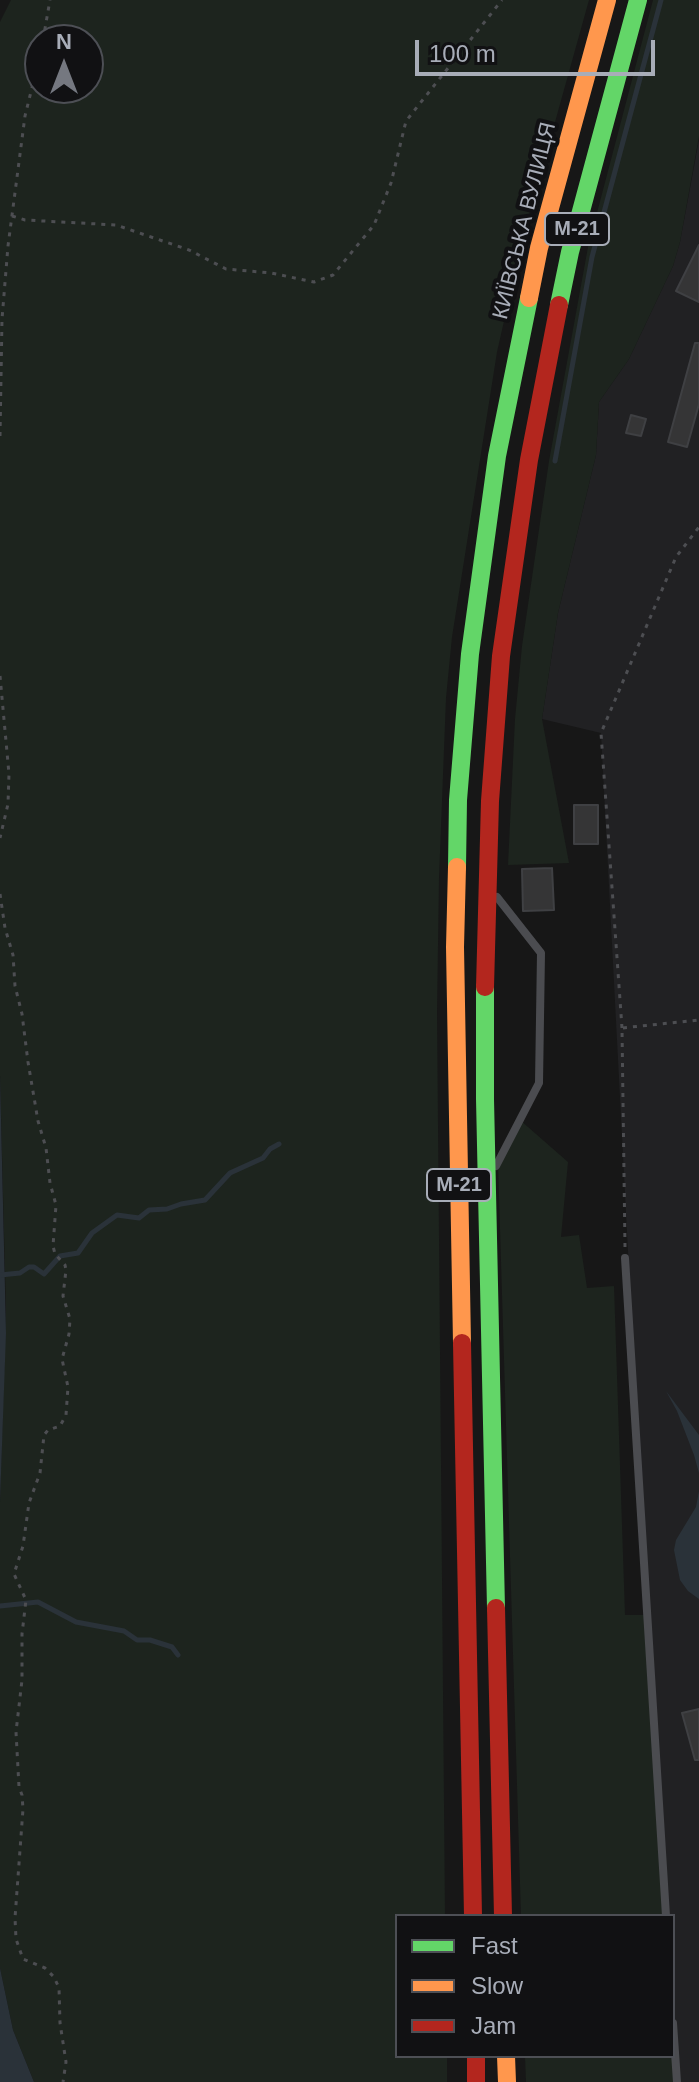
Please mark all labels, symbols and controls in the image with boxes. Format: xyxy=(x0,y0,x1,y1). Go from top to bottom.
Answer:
north arrow xyxy=(24,24,104,104)
scale bar xyxy=(419,24,659,74)
text: N xyxy=(56,29,72,54)
text: 100 m xyxy=(429,40,496,67)
street label: КИЇВСЬКА ВУЛИЦЯ xyxy=(488,120,562,322)
road number: М-21 xyxy=(545,213,609,245)
road number: М-21 xyxy=(427,1169,491,1201)
legend xyxy=(395,1914,675,2058)
text: Fast xyxy=(471,1932,518,1959)
text: Slow xyxy=(471,1972,523,1999)
text: Jam xyxy=(471,2012,516,2039)

